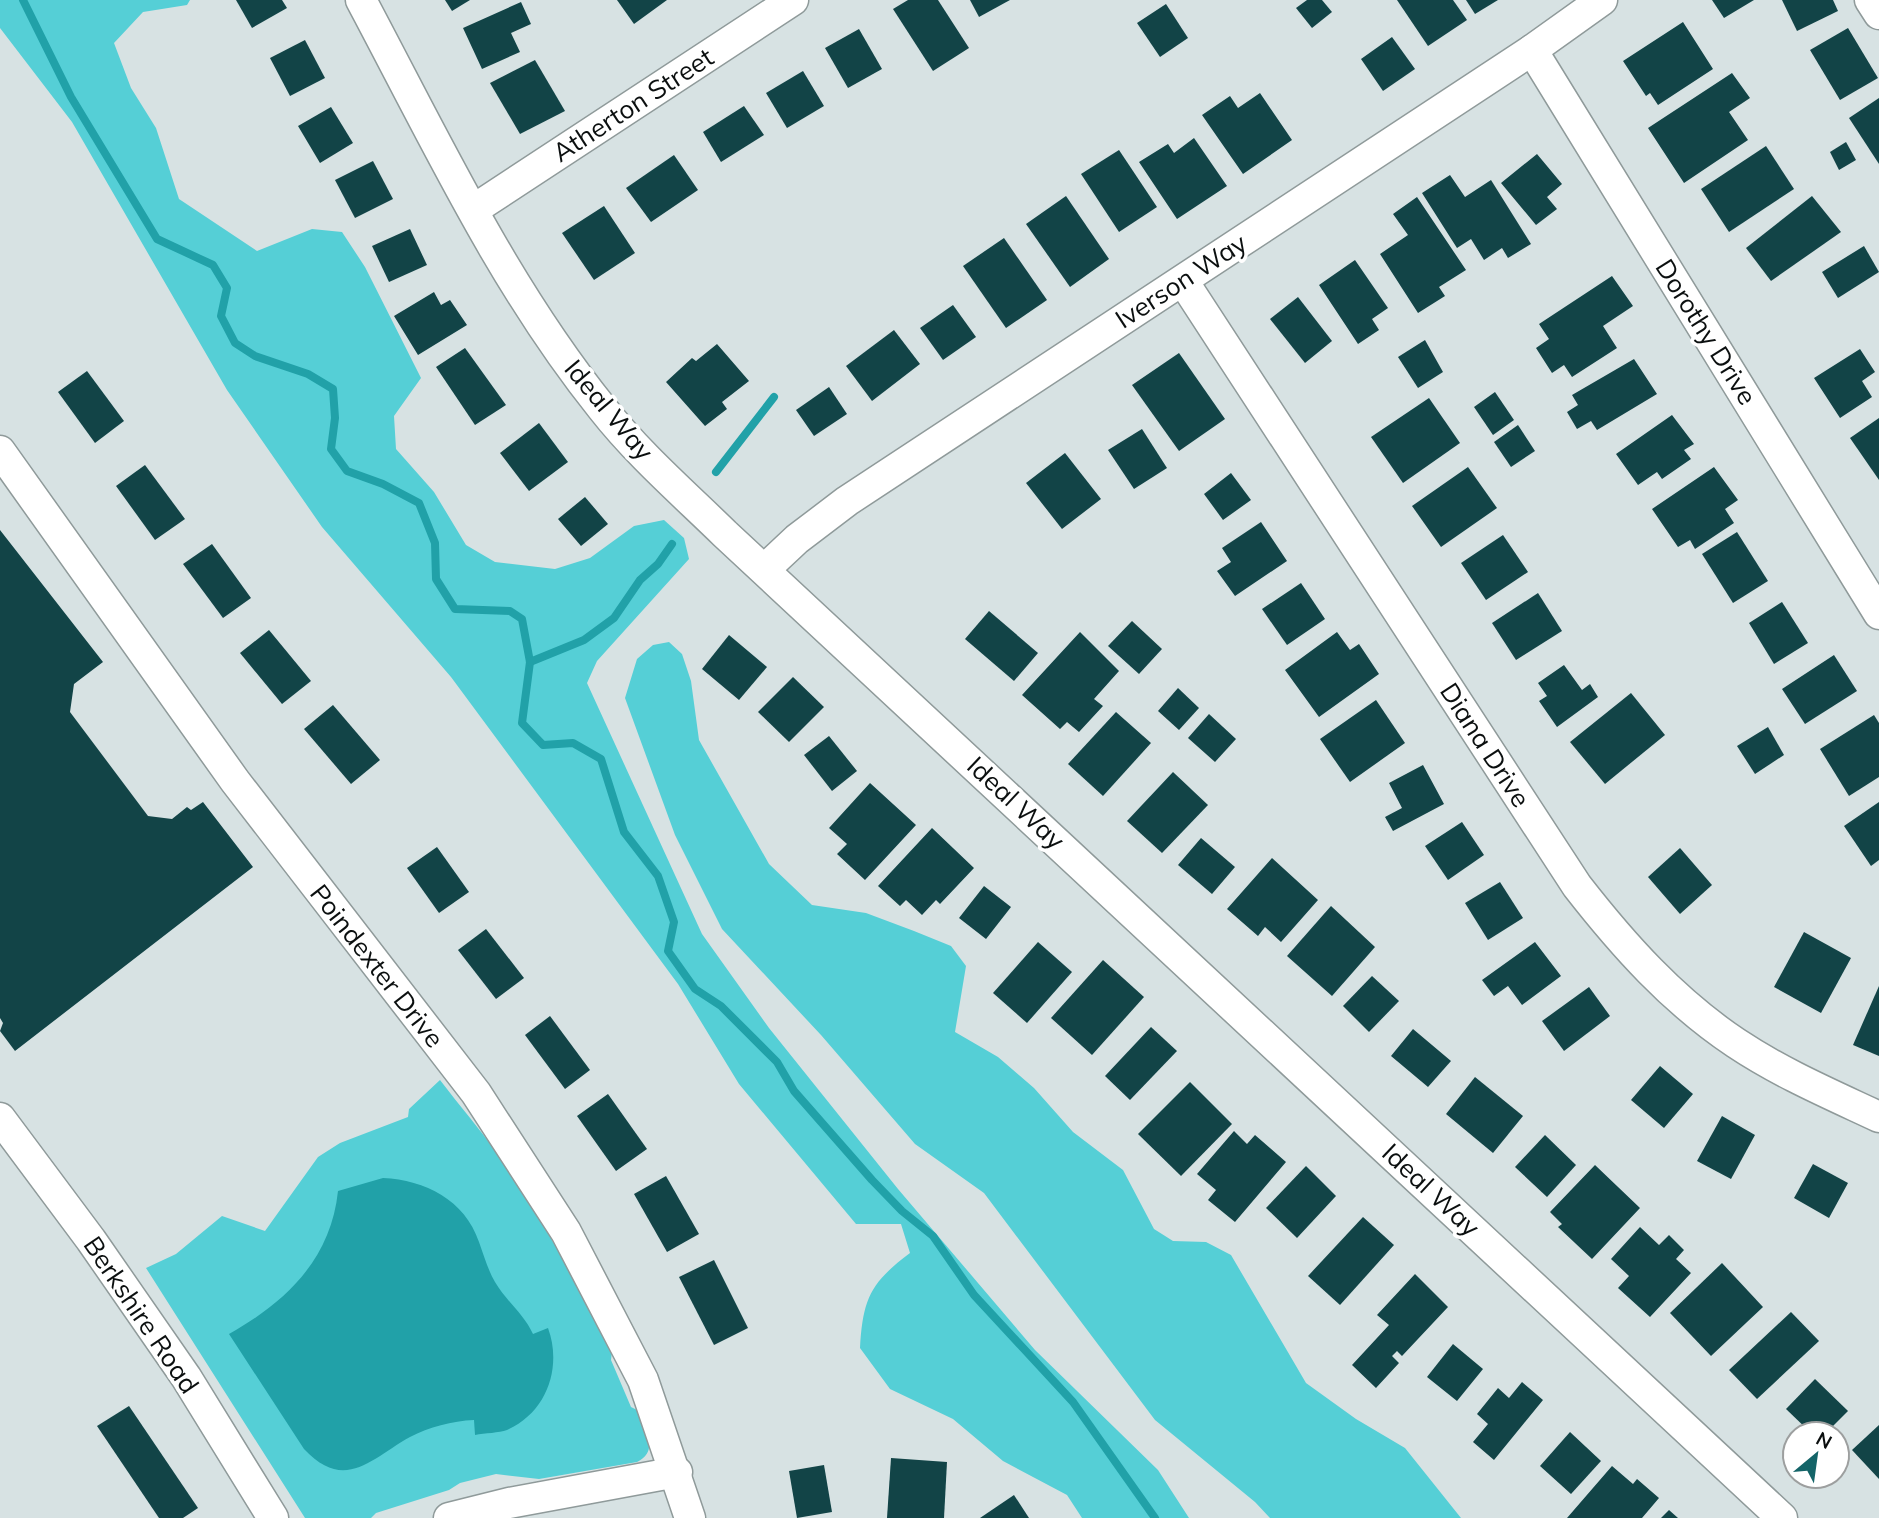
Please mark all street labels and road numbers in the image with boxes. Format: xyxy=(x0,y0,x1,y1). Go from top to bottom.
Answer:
street label: Atherton Street xyxy=(546,40,719,169)
street label: Iverson Way xyxy=(1109,226,1253,335)
street label: Dorothy Drive xyxy=(1648,253,1764,411)
street label: Ideal Way xyxy=(558,352,661,467)
street label: Diana Drive xyxy=(1433,676,1538,813)
street label: Ideal Way xyxy=(961,749,1072,856)
street label: Poindexter Drive xyxy=(303,877,451,1054)
street label: Ideal Way xyxy=(1376,1136,1487,1243)
street label: Berkshire Road xyxy=(77,1230,206,1400)

